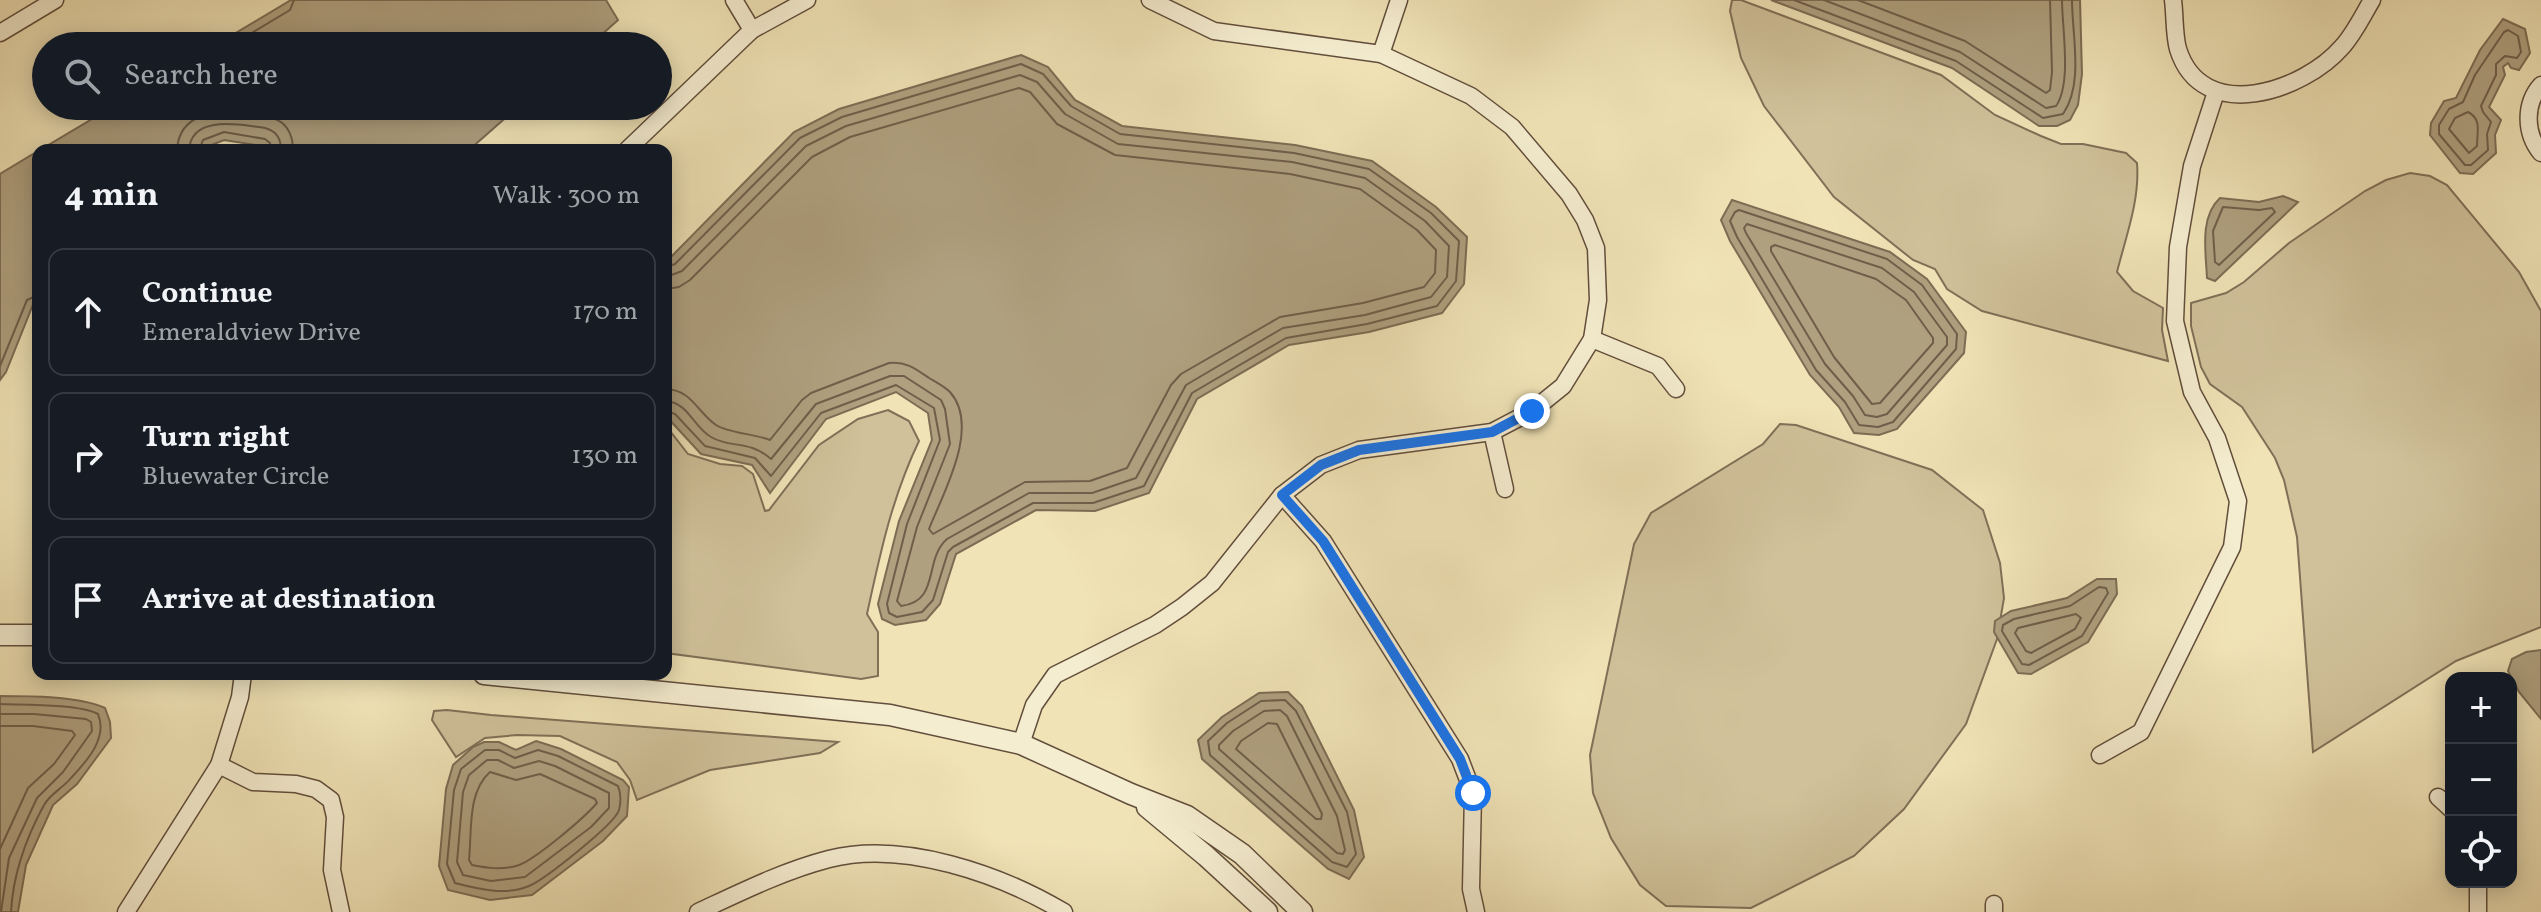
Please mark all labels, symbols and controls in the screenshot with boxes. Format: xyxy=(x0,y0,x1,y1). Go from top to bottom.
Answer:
search box xyxy=(32,32,672,120)
icon: search xyxy=(60,54,104,98)
text: Search here xyxy=(124,55,278,97)
text: 4 min xyxy=(64,173,159,220)
text: Walk · 300 m xyxy=(493,178,640,214)
text: Continue xyxy=(142,273,273,315)
icon: ahead xyxy=(66,290,110,334)
text: 170 m xyxy=(573,294,638,330)
text: Emeraldview Drive xyxy=(142,315,361,351)
route end xyxy=(1514,393,1550,429)
text: Turn right xyxy=(142,417,290,459)
icon: right xyxy=(66,434,110,478)
text: 130 m xyxy=(571,438,638,474)
text: Bluewater Circle xyxy=(142,459,329,495)
icon: arrive xyxy=(66,578,110,622)
text: Arrive at destination xyxy=(142,579,436,621)
map controls xyxy=(2445,672,2517,888)
button: + xyxy=(2445,672,2517,744)
button: − xyxy=(2445,744,2517,816)
route start xyxy=(1455,775,1491,811)
button: locate xyxy=(2445,816,2517,888)

